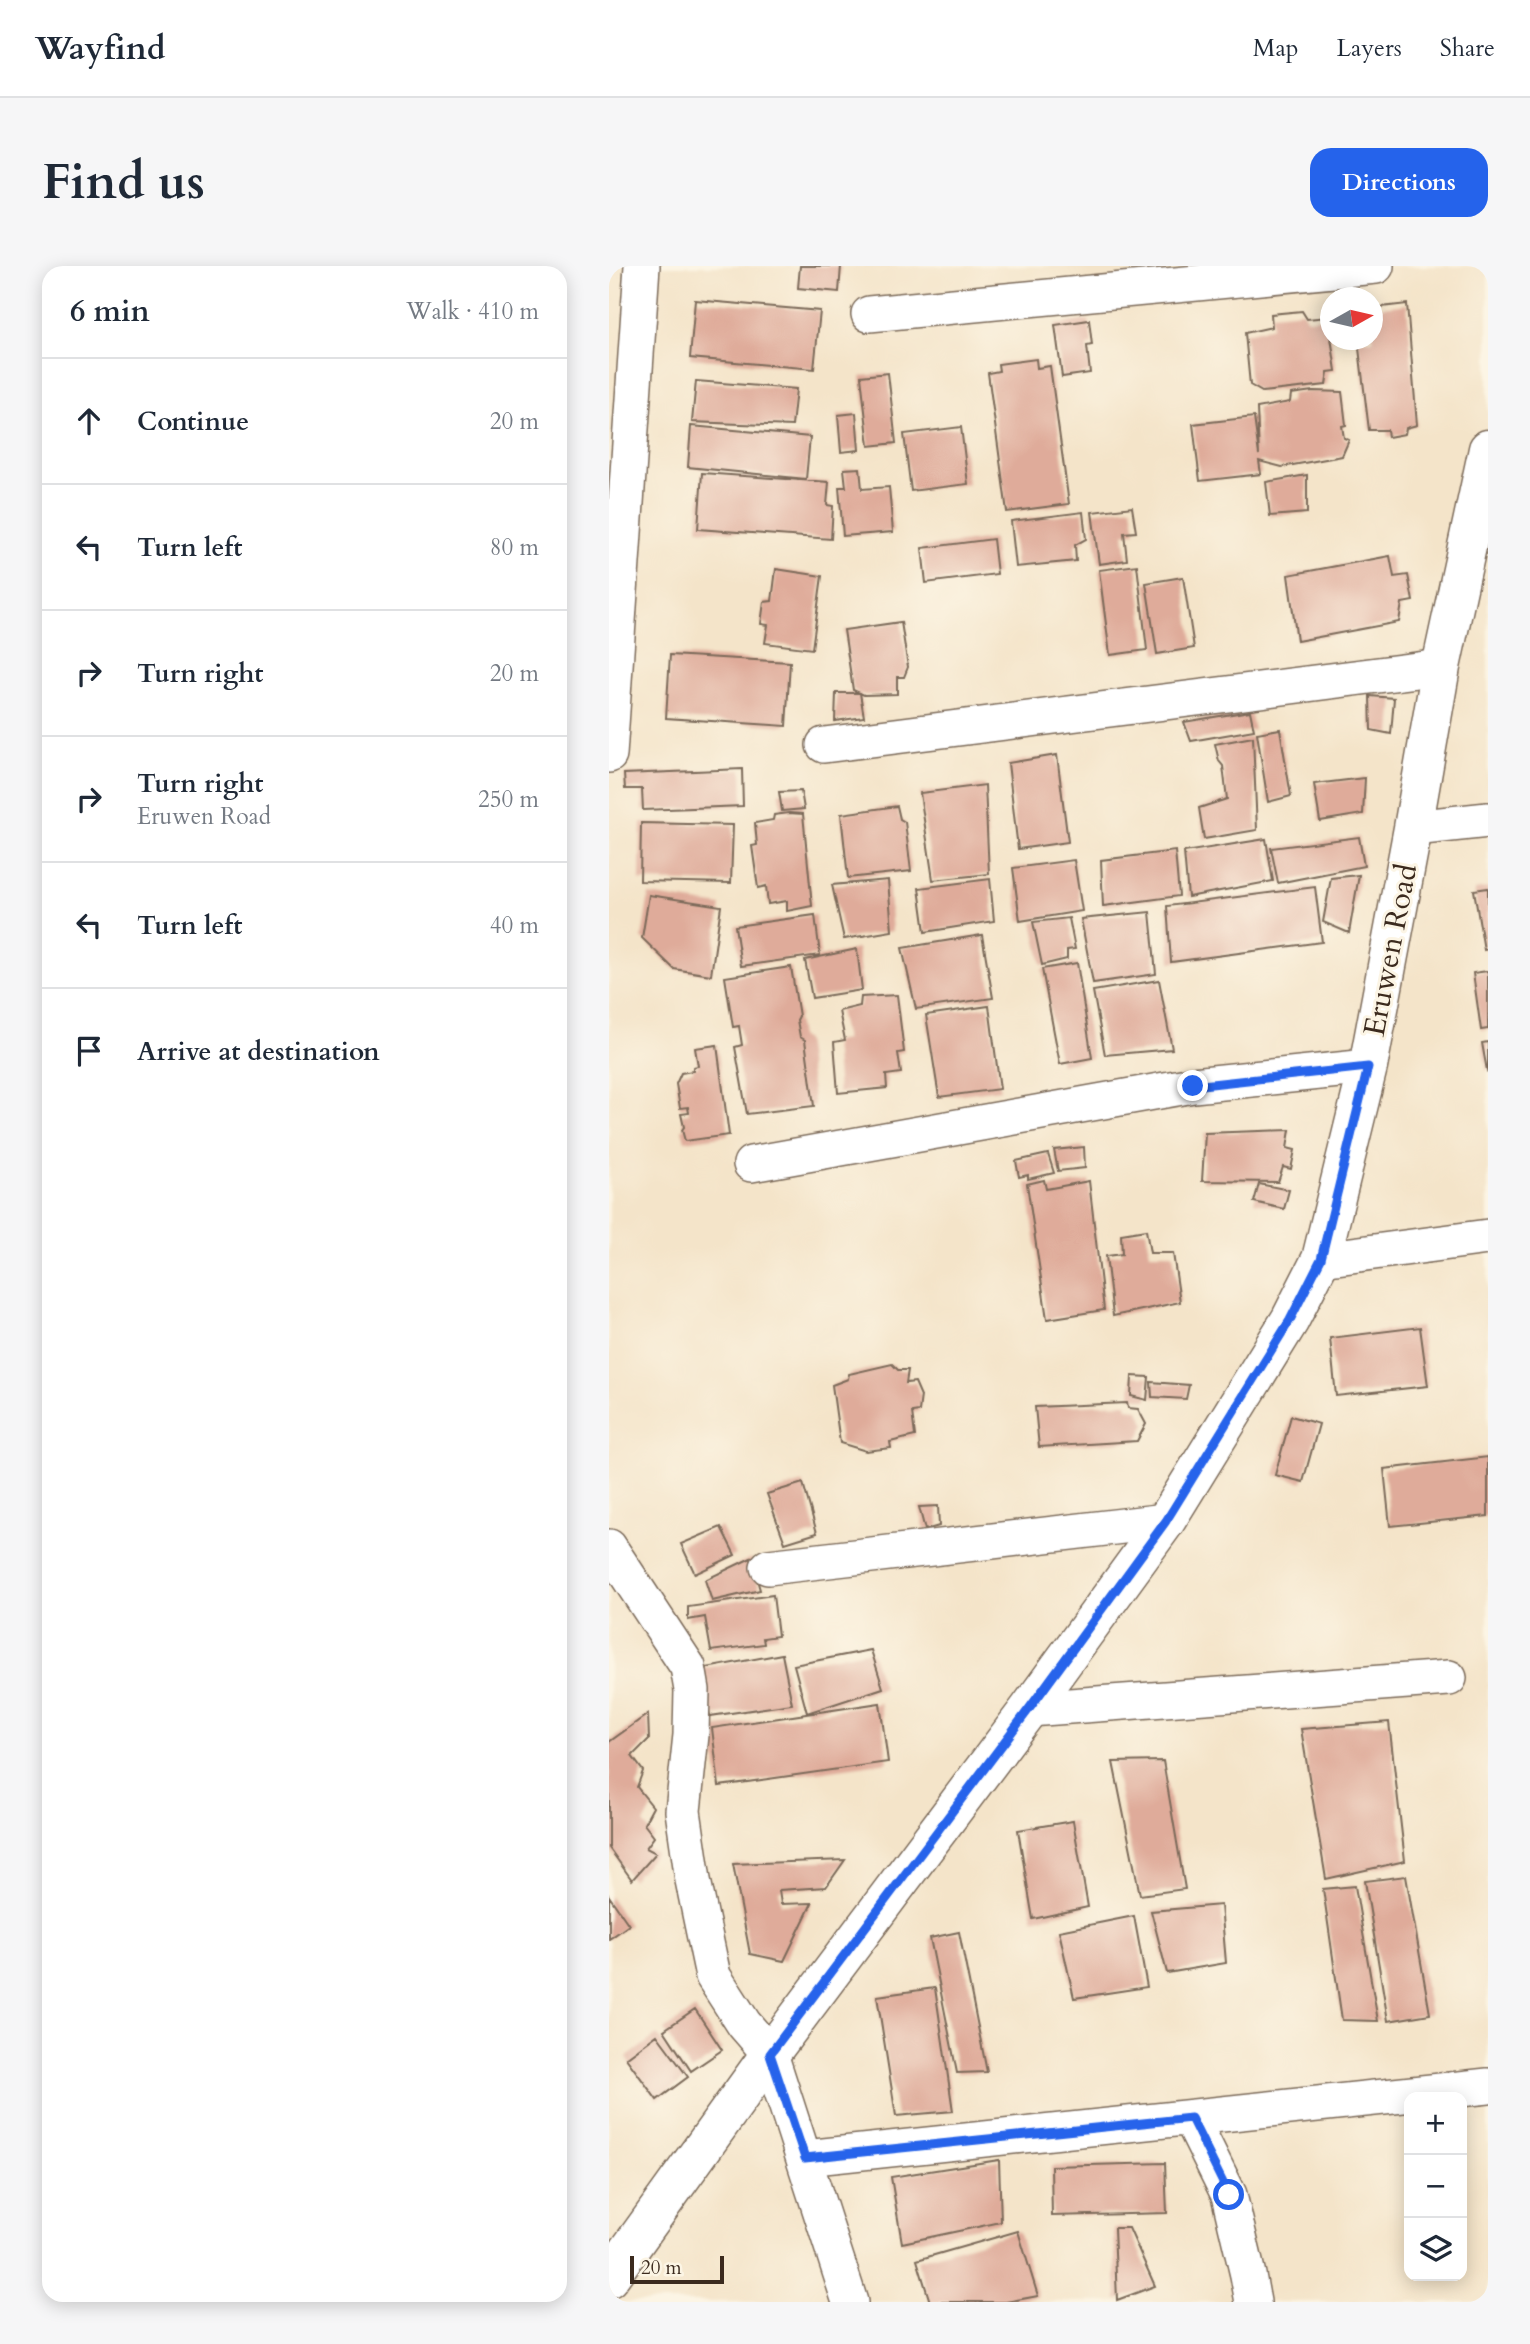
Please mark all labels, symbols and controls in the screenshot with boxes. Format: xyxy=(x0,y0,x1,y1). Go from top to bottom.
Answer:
text: Wayfind xyxy=(35,26,166,71)
text: Map xyxy=(1253,32,1299,65)
text: Layers xyxy=(1337,32,1402,65)
text: Share xyxy=(1440,32,1495,65)
button: Directions xyxy=(1310,148,1488,217)
text: Find us xyxy=(42,149,205,216)
north arrow xyxy=(1320,287,1383,350)
text: 6 min xyxy=(70,291,150,332)
text: Walk · 410 m xyxy=(406,296,539,327)
icon: ahead xyxy=(70,402,108,440)
text: Continue xyxy=(137,404,249,439)
text: 20 m xyxy=(490,406,539,437)
icon: left xyxy=(70,528,108,566)
text: Turn left xyxy=(137,530,242,565)
text: 80 m xyxy=(490,532,539,563)
icon: right xyxy=(70,654,108,692)
text: Turn right xyxy=(137,656,264,691)
text: 20 m xyxy=(490,658,539,689)
text: Turn right xyxy=(137,766,264,801)
icon: right xyxy=(70,780,108,818)
text: 250 m xyxy=(478,784,539,815)
text: Eruwen Road xyxy=(137,801,271,832)
street label: Eruwen Road xyxy=(1354,860,1427,1040)
icon: left xyxy=(70,906,108,944)
text: Turn left xyxy=(137,908,242,943)
text: 40 m xyxy=(490,910,539,941)
icon: arrive xyxy=(70,1032,108,1070)
text: Arrive at destination xyxy=(137,1034,380,1069)
route end xyxy=(1177,1070,1208,1101)
map controls xyxy=(1404,2092,1467,2281)
button: + xyxy=(1404,2092,1467,2155)
button: − xyxy=(1404,2155,1467,2218)
route start xyxy=(1213,2179,1244,2210)
button: layers xyxy=(1404,2218,1467,2281)
scale bar xyxy=(630,2253,725,2285)
text: 20 m xyxy=(641,2255,682,2281)

